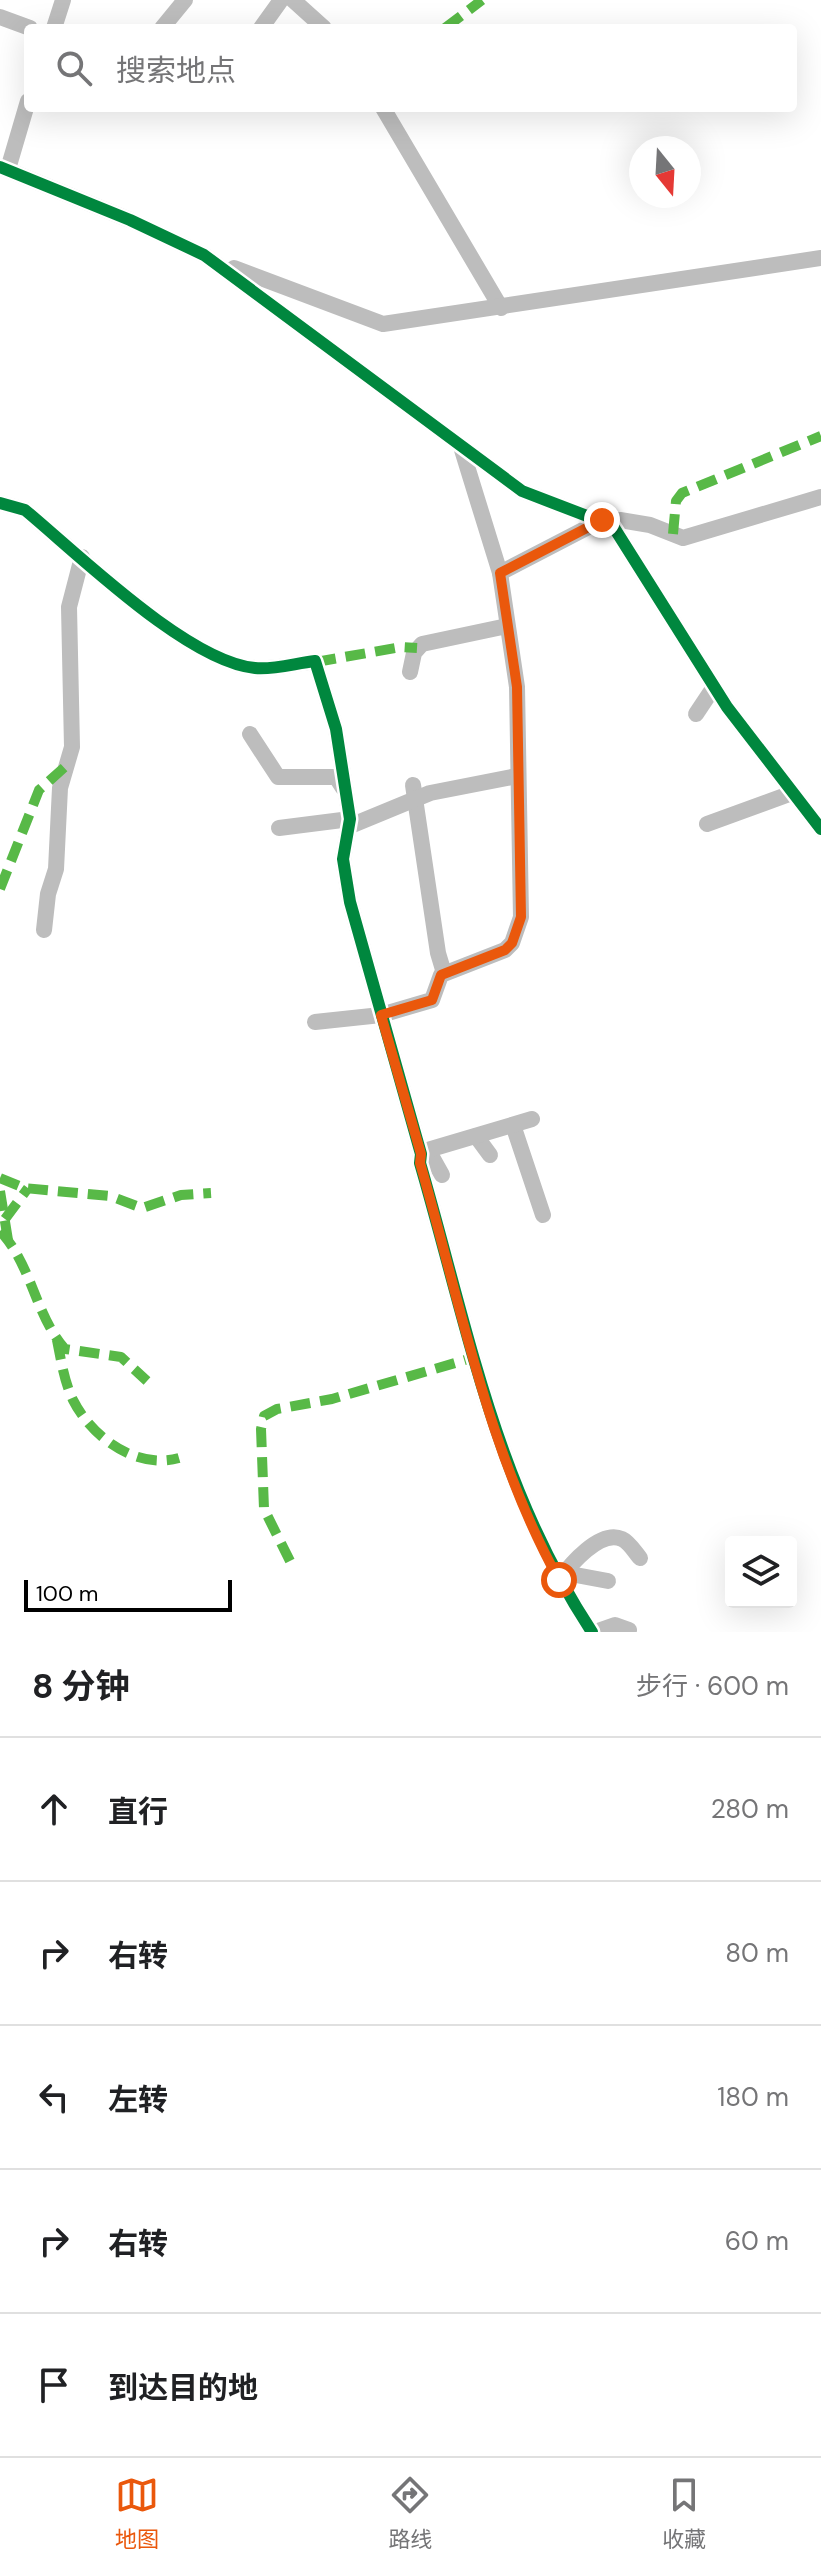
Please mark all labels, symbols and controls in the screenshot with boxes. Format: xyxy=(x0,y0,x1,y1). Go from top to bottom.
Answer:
search box xyxy=(24,24,797,112)
icon: search xyxy=(52,46,96,90)
text: 搜索地点 xyxy=(116,51,236,90)
north arrow xyxy=(629,136,701,208)
route end xyxy=(584,502,620,538)
map controls xyxy=(725,1536,797,1608)
button: layers xyxy=(725,1536,797,1608)
route start xyxy=(541,1562,577,1598)
scale bar xyxy=(24,1576,232,1612)
text: 100 m xyxy=(36,1579,98,1608)
text: 8 分钟 xyxy=(32,1664,130,1709)
text: 步行 · 600 m xyxy=(636,1669,789,1703)
icon: ahead xyxy=(32,1787,76,1831)
text: 直行 xyxy=(108,1792,168,1831)
text: 280 m xyxy=(711,1792,789,1826)
icon: right xyxy=(32,1931,76,1975)
text: 右转 xyxy=(108,1936,168,1975)
text: 80 m xyxy=(725,1936,789,1970)
icon: left xyxy=(32,2075,76,2119)
text: 左转 xyxy=(108,2080,168,2119)
text: 180 m xyxy=(717,2080,789,2114)
icon: right xyxy=(32,2219,76,2263)
text: 右转 xyxy=(108,2224,168,2263)
text: 60 m xyxy=(725,2224,789,2258)
icon: arrive xyxy=(32,2363,76,2407)
text: 到达目的地 xyxy=(108,2368,258,2407)
tab: 地图 xyxy=(115,2473,159,2554)
tab: 路线 xyxy=(388,2473,432,2554)
tab: 收藏 xyxy=(662,2473,706,2554)

